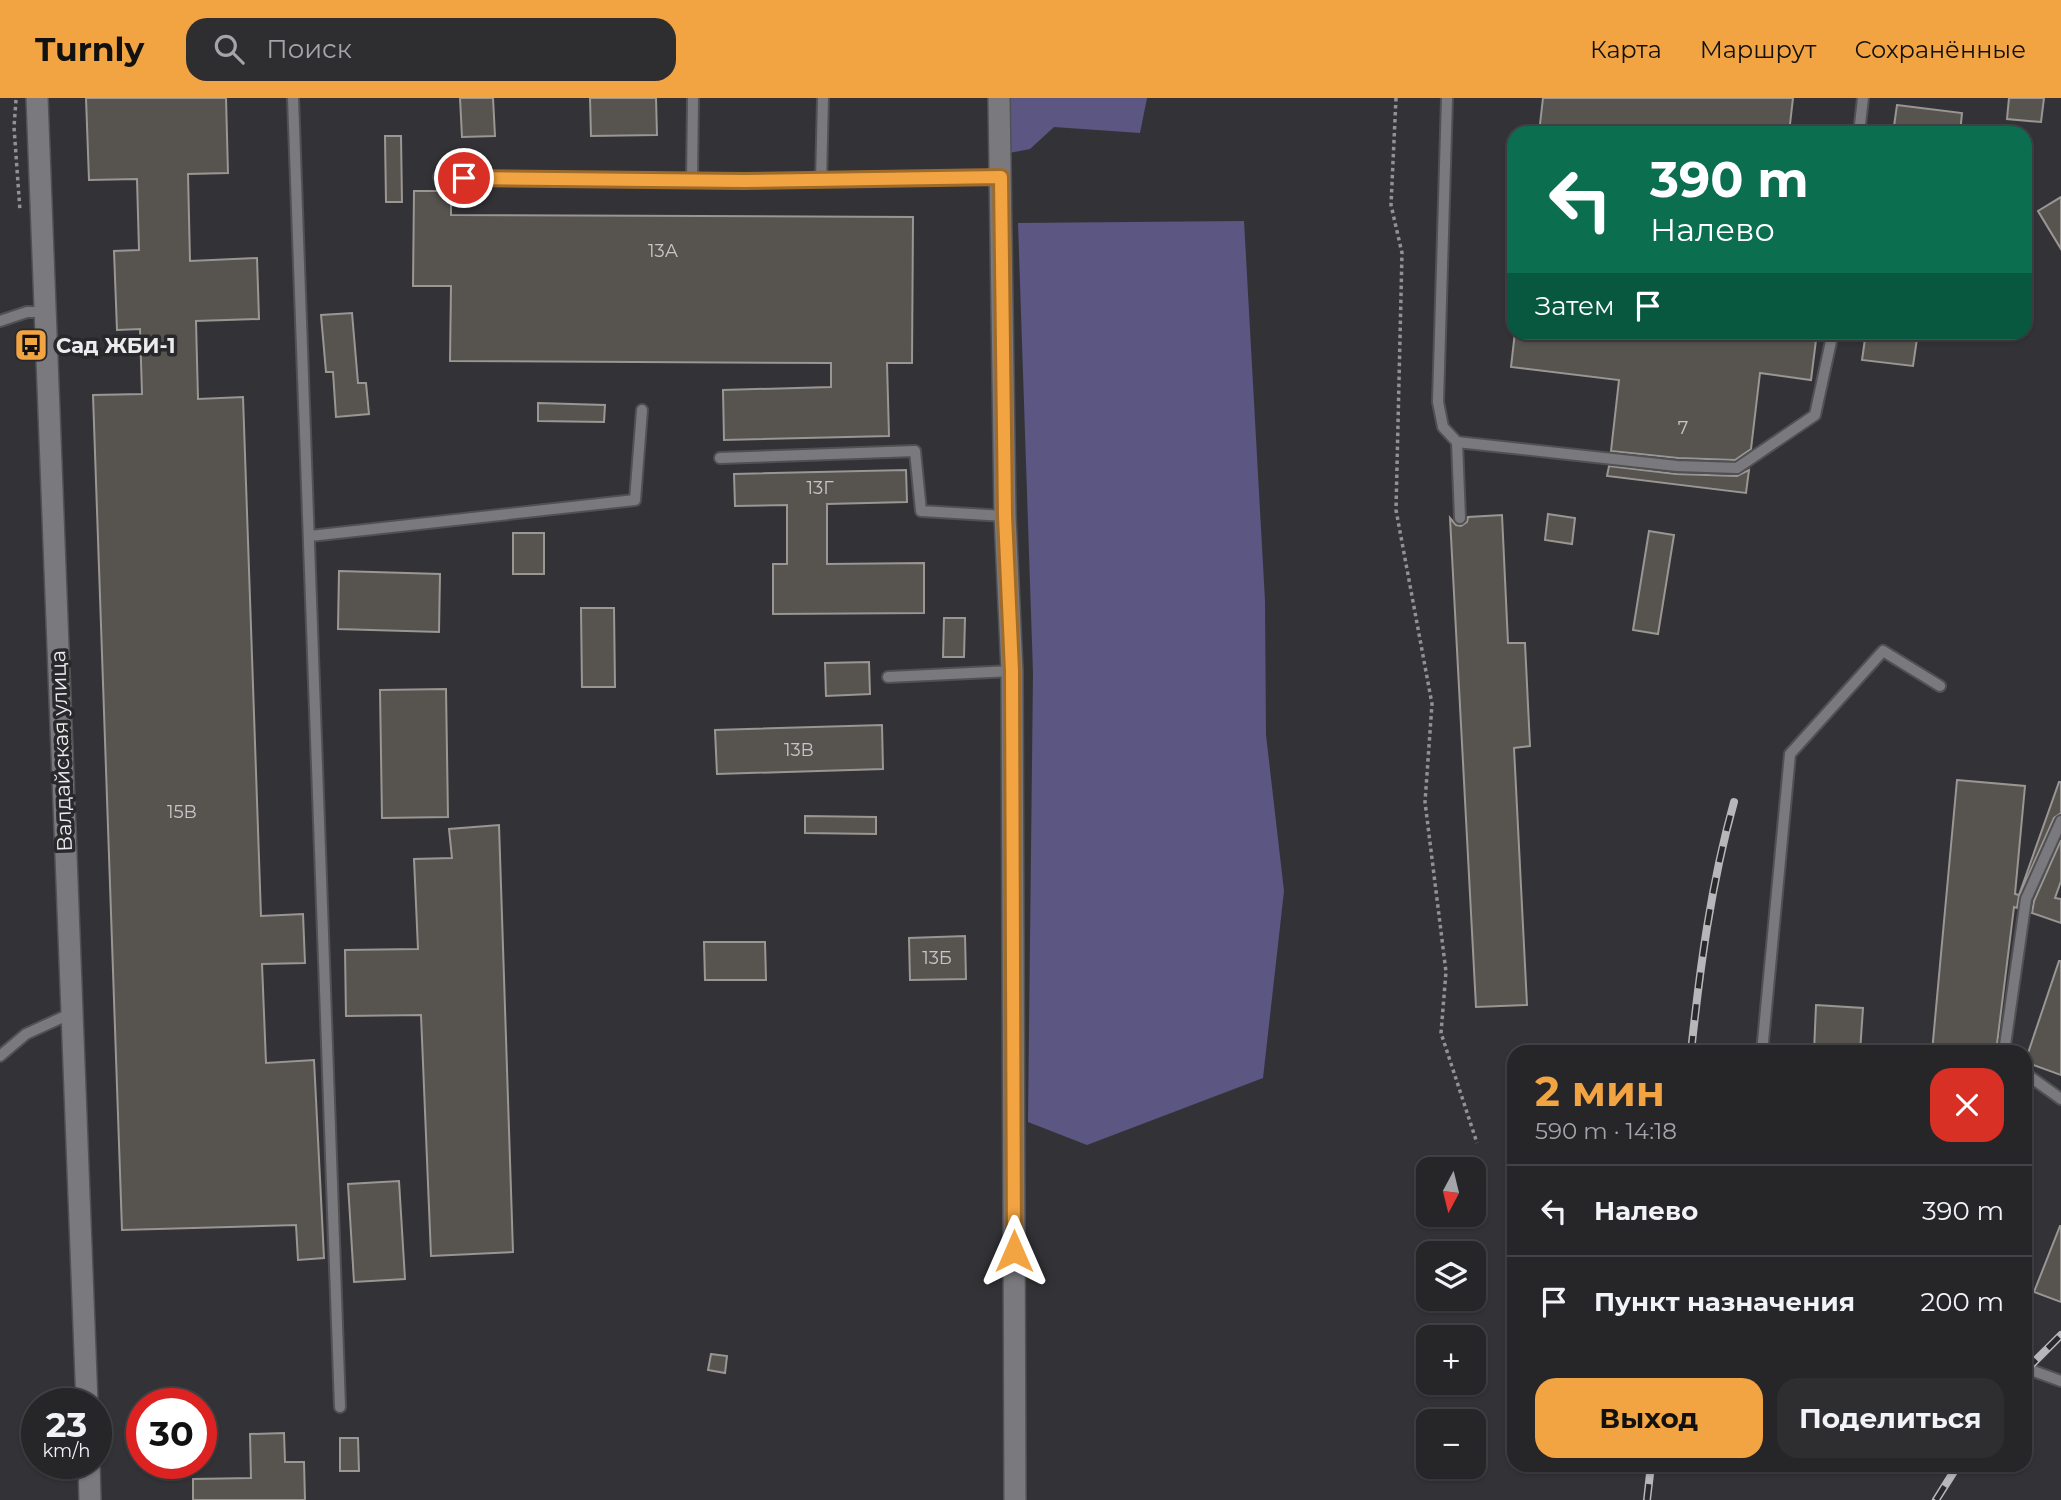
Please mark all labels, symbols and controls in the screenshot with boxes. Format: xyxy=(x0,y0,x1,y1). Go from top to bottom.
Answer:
search box xyxy=(186,18,676,81)
text: Turnly xyxy=(35,29,144,69)
icon: search xyxy=(210,30,248,68)
text: Поиск xyxy=(266,33,352,65)
text: Карта xyxy=(1590,35,1662,64)
text: Маршрут xyxy=(1700,35,1816,64)
text: Сохранённые xyxy=(1854,35,2026,64)
pin xyxy=(434,148,494,208)
text: 390 m xyxy=(1650,150,1809,209)
icon: left xyxy=(1535,154,1626,245)
icon: arrive xyxy=(445,159,483,197)
text: Налево xyxy=(1650,210,1775,249)
house number: 13А xyxy=(648,240,679,262)
icon: arrive xyxy=(1629,287,1667,325)
text: Затем xyxy=(1535,290,1615,322)
bus stop icon: Сад ЖБИ-1 xyxy=(12,326,50,364)
place label: Сад ЖБИ-1 xyxy=(56,333,175,358)
house number: 7 xyxy=(1678,417,1688,439)
house number: 13Г xyxy=(807,477,834,499)
street label: Валдайская улица xyxy=(45,650,77,852)
house number: 13В xyxy=(784,739,814,761)
house number: 15В xyxy=(167,801,197,823)
house number: 13Б xyxy=(922,947,952,969)
text: 2 мин xyxy=(1535,1065,1665,1117)
button: close xyxy=(1930,1068,2004,1142)
text: 590 m · 14:18 xyxy=(1535,1117,1677,1145)
north arrow xyxy=(1416,1157,1486,1227)
map controls xyxy=(1416,1157,1486,1479)
icon: left xyxy=(1535,1192,1573,1230)
text: Налево xyxy=(1594,1195,1698,1227)
text: 390 m xyxy=(1922,1195,2004,1227)
position arrow xyxy=(977,1214,1051,1288)
button: layers xyxy=(1416,1241,1486,1311)
icon: arrive xyxy=(1535,1283,1573,1321)
text: Пункт назначения xyxy=(1594,1286,1855,1318)
text: 200 m xyxy=(1920,1286,2004,1318)
button: + xyxy=(1416,1325,1486,1395)
button: Выход xyxy=(1535,1378,1763,1458)
button: Поделиться xyxy=(1777,1378,2004,1458)
speed limit sign: 30 xyxy=(126,1388,217,1479)
text: 23 xyxy=(46,1403,87,1446)
button: − xyxy=(1416,1409,1486,1479)
text: km/h xyxy=(42,1440,91,1462)

